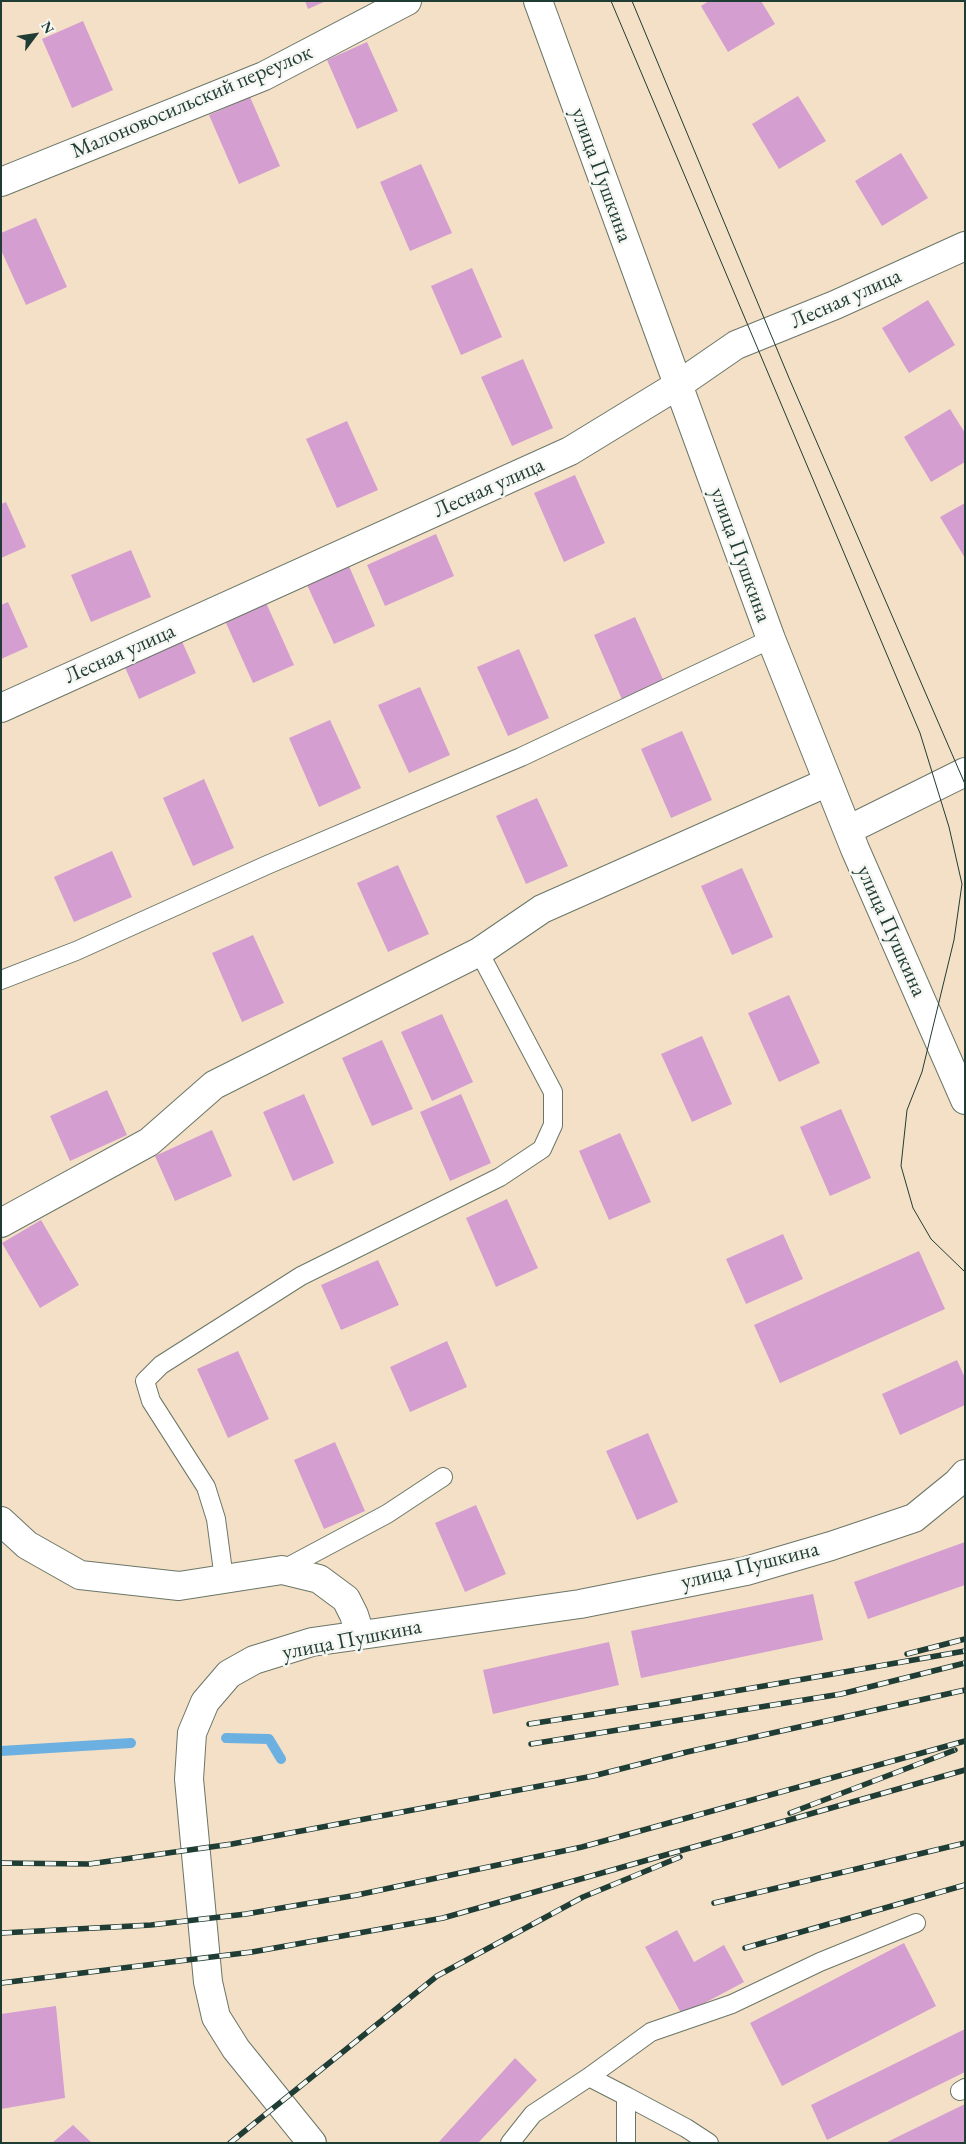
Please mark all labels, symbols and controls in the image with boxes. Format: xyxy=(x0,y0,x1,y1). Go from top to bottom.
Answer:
north arrow xyxy=(10,10,60,60)
text: N xyxy=(37,18,58,37)
street label: Малоновосильский переулок xyxy=(67,39,317,165)
street label: улица Пушкина xyxy=(564,104,638,246)
street label: Лесная улица xyxy=(787,263,905,335)
street label: Лесная улица xyxy=(430,452,548,524)
street label: улица Пушкина xyxy=(703,484,777,626)
street label: Лесная улица xyxy=(61,618,179,690)
street label: улица Пушкина xyxy=(850,861,932,1001)
street label: улица Пушкина xyxy=(678,1536,822,1596)
street label: улица Пушкина xyxy=(280,1614,424,1666)

